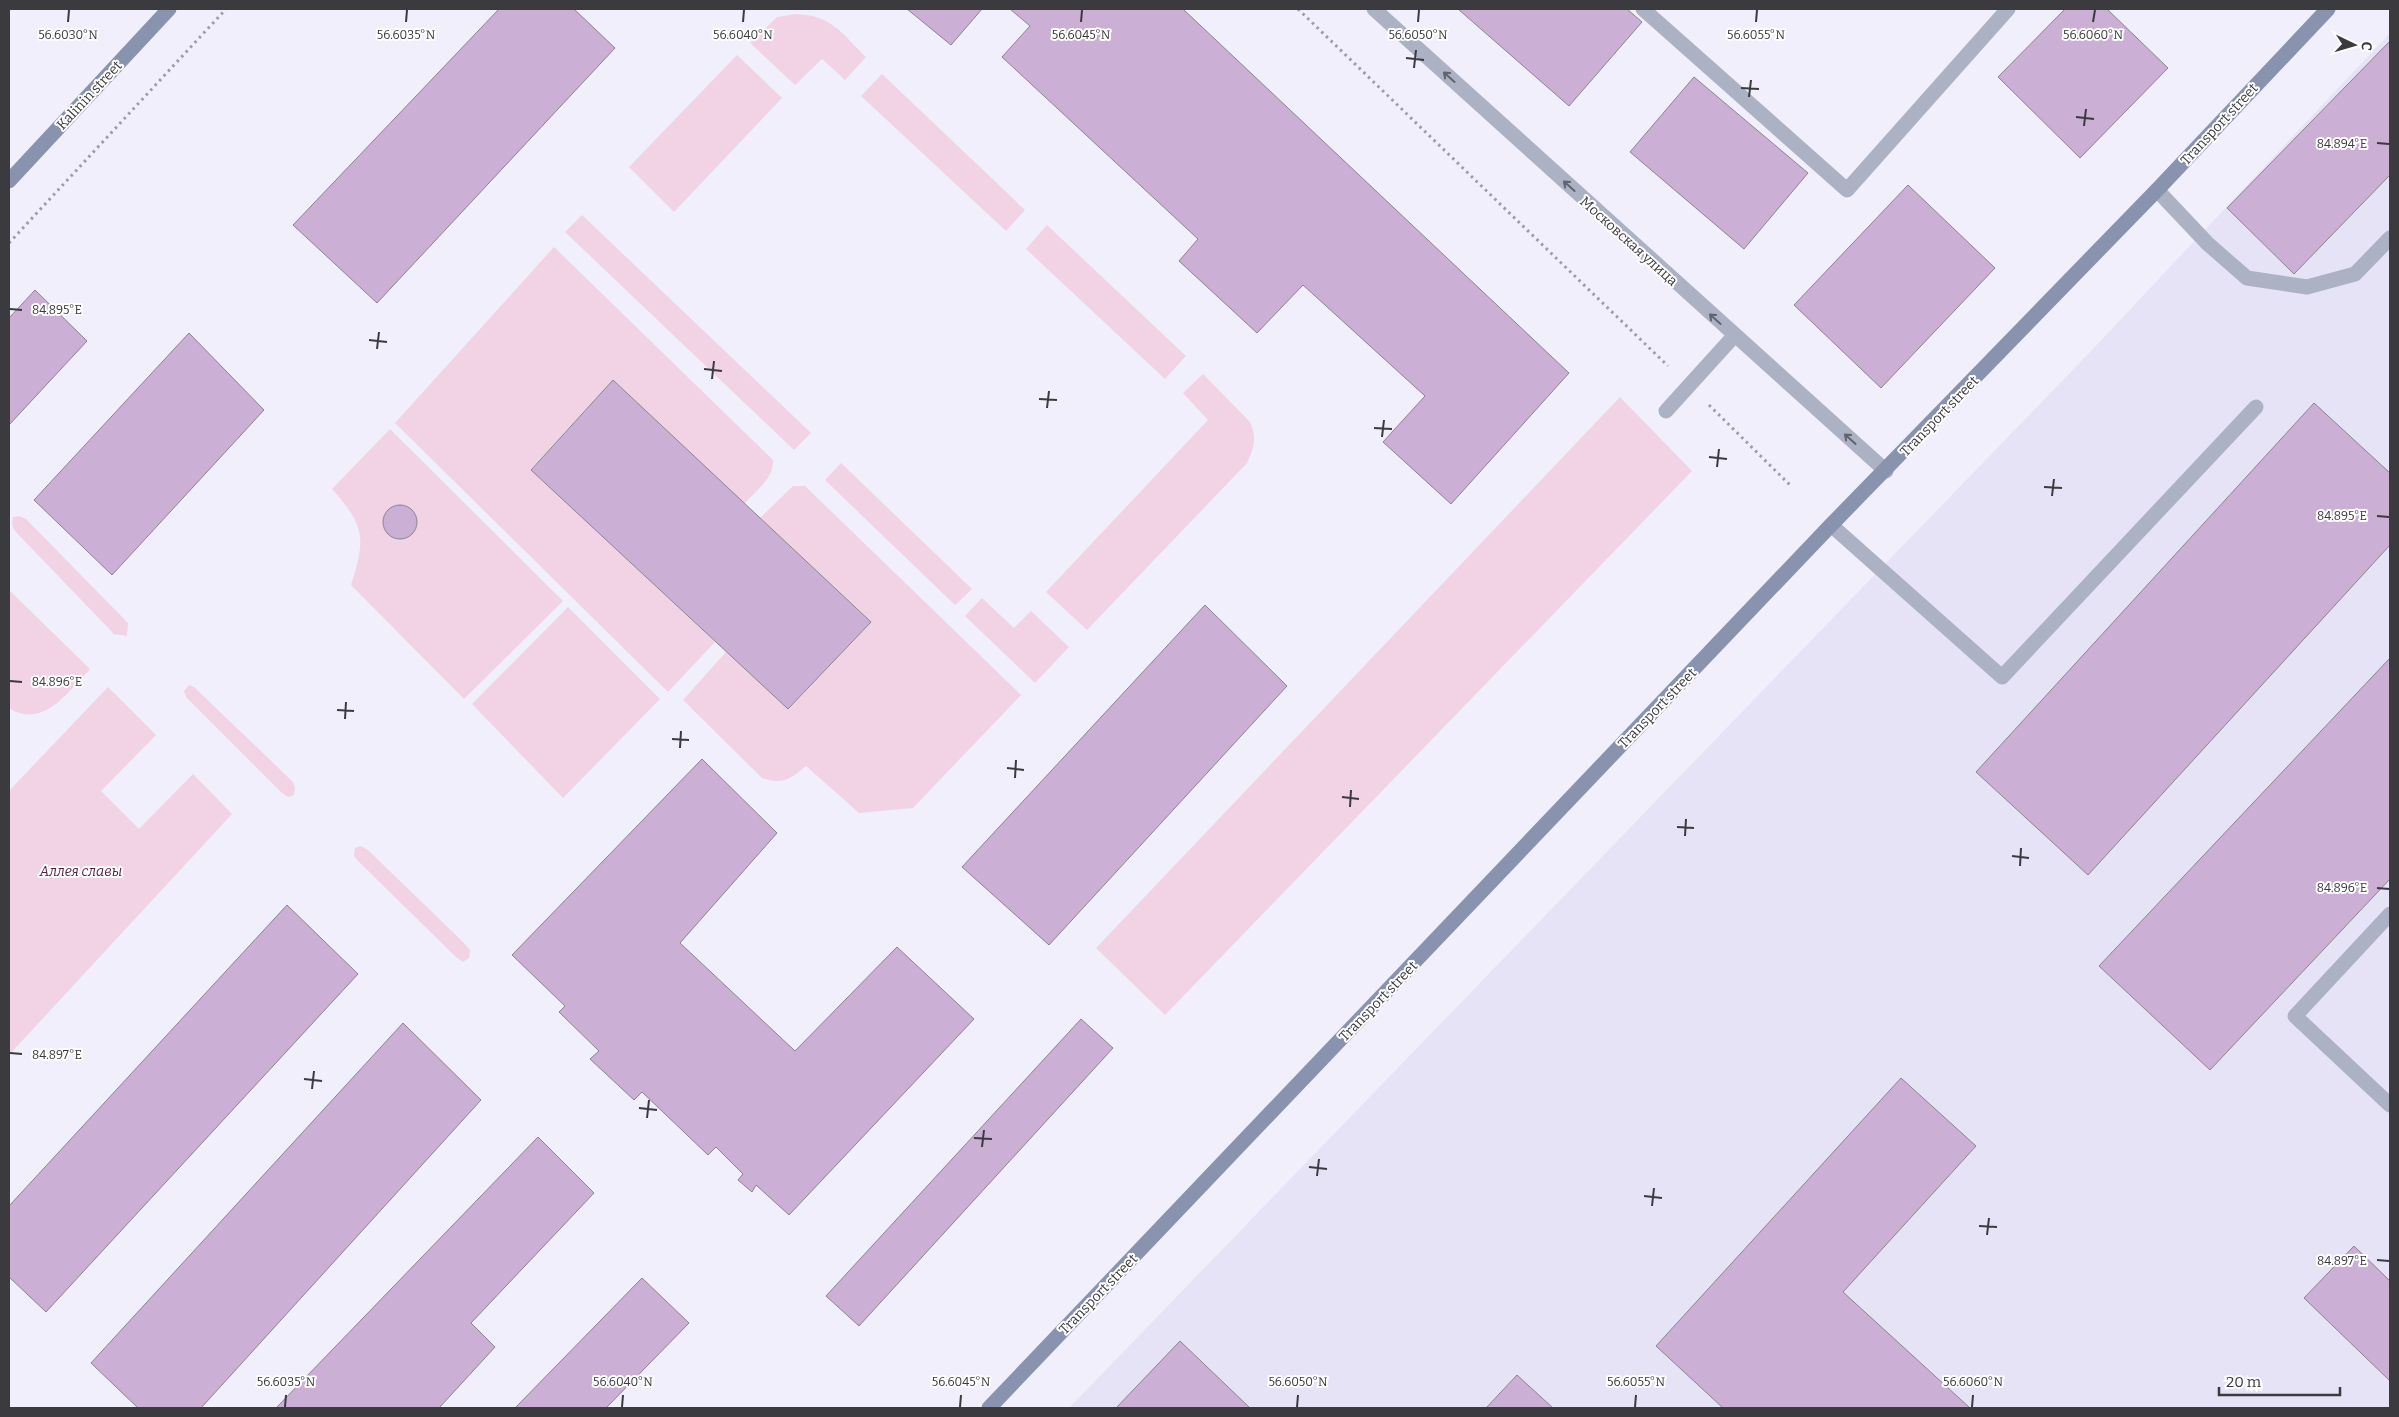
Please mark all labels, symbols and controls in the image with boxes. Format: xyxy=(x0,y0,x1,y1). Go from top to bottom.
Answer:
north arrow xyxy=(2329,20,2379,70)
text: 56.6030°N xyxy=(38,28,98,42)
text: 56.6035°N xyxy=(377,28,436,42)
text: 56.6040°N xyxy=(713,28,773,42)
text: 56.6045°N xyxy=(1052,28,1111,42)
text: 56.6050°N xyxy=(1388,28,1448,42)
text: 56.6055°N xyxy=(1727,28,1785,42)
text: 56.6060°N xyxy=(2063,28,2123,42)
text: С xyxy=(2358,41,2375,51)
street label: Kalinin street xyxy=(53,57,126,133)
one-way arrow xyxy=(1443,71,1455,83)
street label: Transport street xyxy=(2177,80,2261,169)
text: 84.894°E xyxy=(2317,137,2367,151)
one-way arrow xyxy=(1563,180,1576,192)
street label: Московская улица xyxy=(1576,193,1681,290)
text: 84.895°E xyxy=(32,303,82,317)
one-way arrow xyxy=(1709,313,1722,325)
street label: Transport street xyxy=(1897,373,1982,460)
one-way arrow xyxy=(1843,433,1856,445)
text: 84.895°E xyxy=(2317,509,2367,523)
street label: Transport street xyxy=(1615,665,1700,752)
text: 84.896°E xyxy=(32,675,82,689)
park label: Аллея славы xyxy=(39,863,122,880)
text: 84.896°E xyxy=(2317,881,2367,895)
street label: Transport street xyxy=(1336,958,1421,1045)
text: 84.897°E xyxy=(32,1048,82,1062)
street label: Transport street xyxy=(1056,1251,1141,1338)
text: 84.897°E xyxy=(2317,1254,2367,1268)
scale bar xyxy=(2219,1364,2340,1396)
text: 20 m xyxy=(2226,1373,2262,1391)
text: 56.6035°N xyxy=(257,1375,316,1389)
text: 56.6040°N xyxy=(593,1375,653,1389)
text: 56.6045°N xyxy=(932,1375,991,1389)
text: 56.6050°N xyxy=(1268,1375,1328,1389)
text: 56.6055°N xyxy=(1607,1375,1665,1389)
text: 56.6060°N xyxy=(1943,1375,2003,1389)

